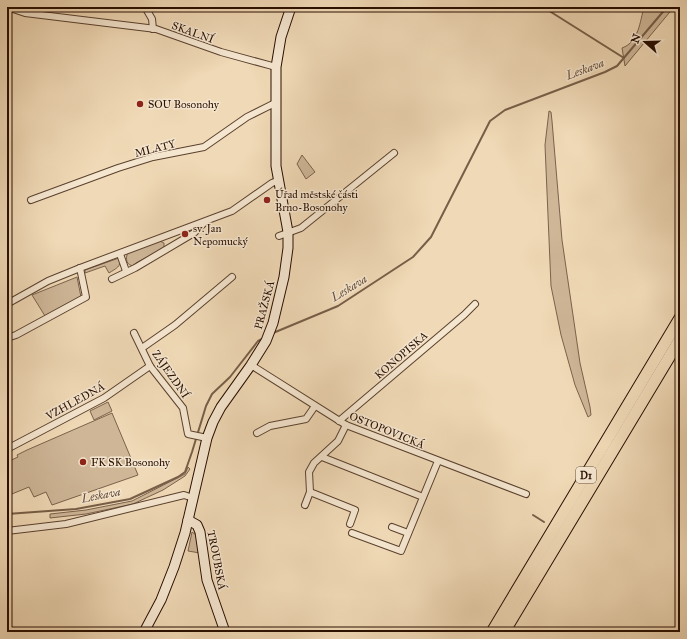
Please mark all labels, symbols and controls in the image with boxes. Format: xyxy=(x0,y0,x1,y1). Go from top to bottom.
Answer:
street label: SKALNÍ xyxy=(170,18,216,46)
north arrow xyxy=(625,22,665,62)
text: N xyxy=(628,32,644,45)
water label: Leskava xyxy=(563,55,606,83)
place label: SOU Bosonohy xyxy=(148,98,220,111)
marker: SOU Bosonohy xyxy=(135,99,145,109)
street label: MLATY xyxy=(133,137,178,160)
place label: Úřad městské části Brno-Bosonohy xyxy=(275,187,358,214)
marker: Úřad městské části Brno-Bosonohy xyxy=(262,195,272,205)
place label: sv. Jan Nepomucký xyxy=(193,222,249,248)
marker: sv. Jan Nepomucký xyxy=(180,229,190,239)
water label: Leskava xyxy=(328,271,370,305)
street label: PRAŽSKÁ xyxy=(251,279,277,331)
street label: KONOPISKA xyxy=(372,329,431,382)
street label: ZÁJEZDNÍ xyxy=(148,347,193,402)
street label: VZHLEDNÁ xyxy=(43,380,107,423)
street label: OSTOPOVICKÁ xyxy=(347,409,427,452)
place label: FK SK Bosonohy xyxy=(91,456,171,469)
marker: FK SK Bosonohy xyxy=(78,457,88,467)
road number: D1 xyxy=(576,467,596,483)
water label: Leskava xyxy=(79,484,122,506)
street label: TROUBSKÁ xyxy=(204,529,229,592)

